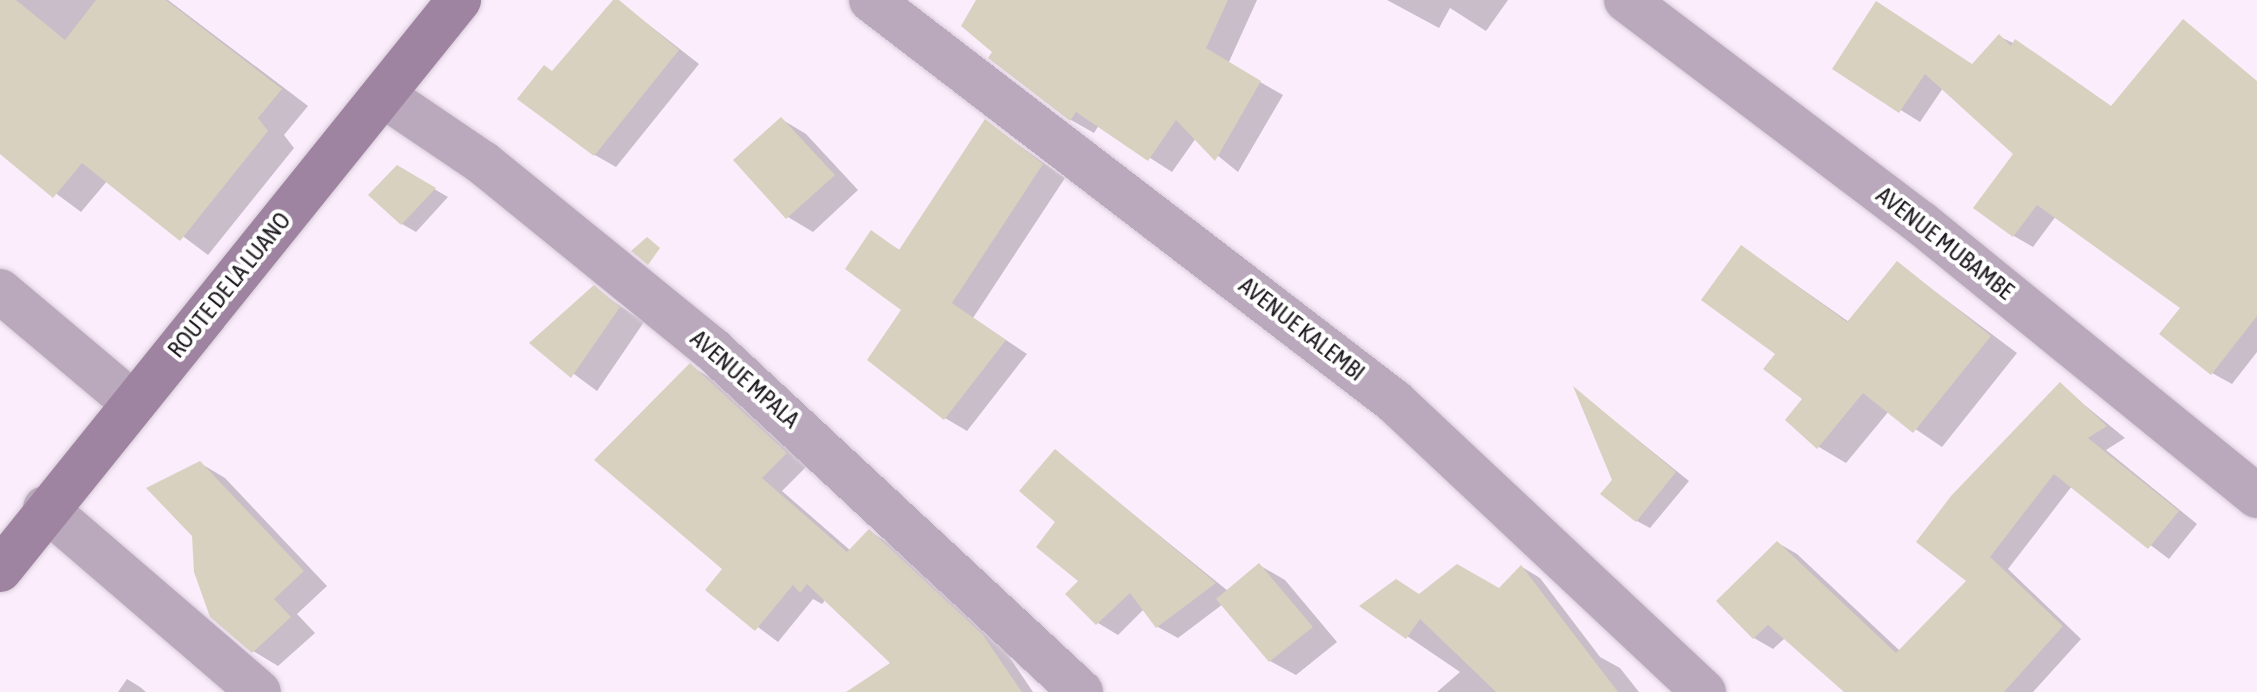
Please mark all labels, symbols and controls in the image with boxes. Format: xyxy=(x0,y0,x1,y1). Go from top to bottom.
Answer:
street label: AVENUE MUBAMBE xyxy=(1871,181,2019,305)
street label: ROUTE DE LA LUANO xyxy=(162,207,296,363)
street label: AVENUE KALEMBI xyxy=(1233,271,1371,387)
street label: AVENUE MPALA xyxy=(685,324,805,434)

